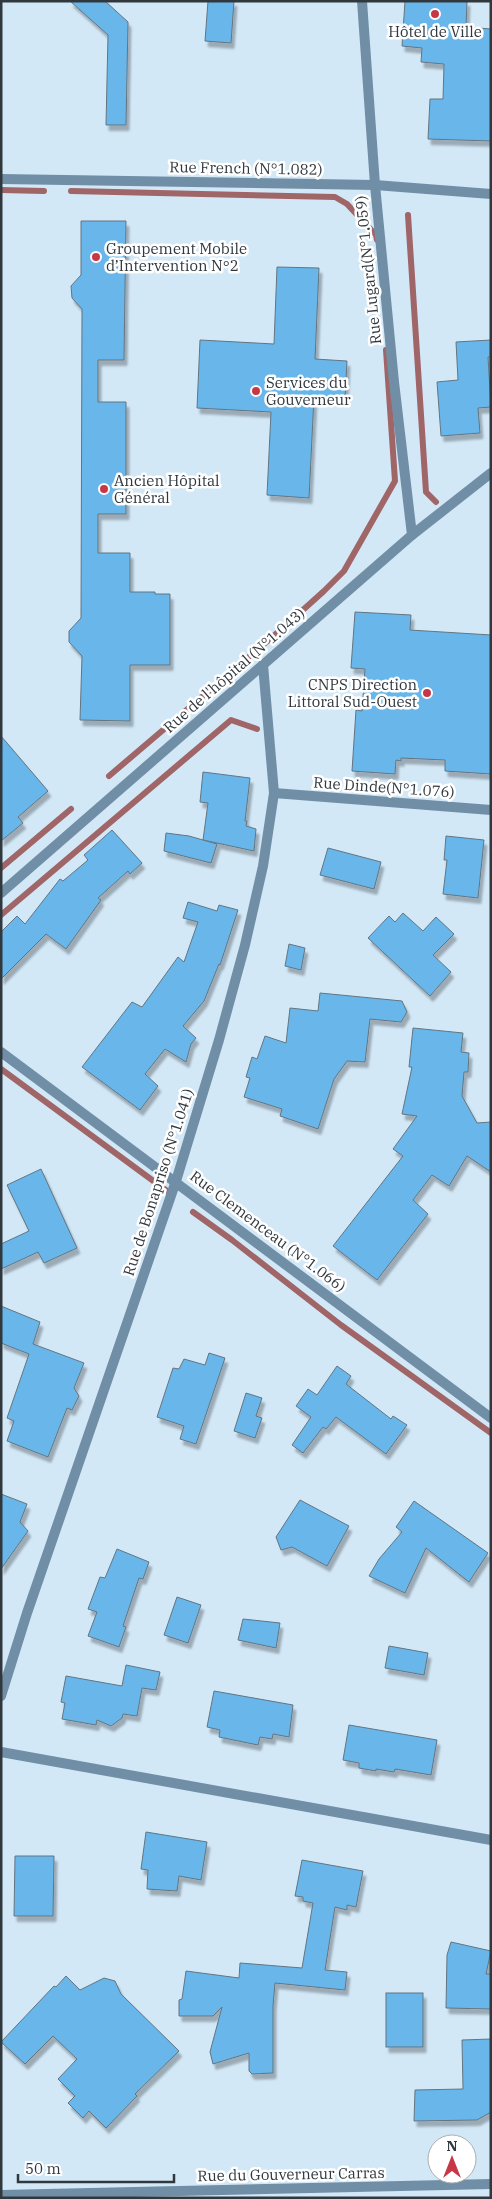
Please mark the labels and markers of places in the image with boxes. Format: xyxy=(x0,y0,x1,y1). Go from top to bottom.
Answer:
marker: Hôtel de Ville xyxy=(429,8,441,20)
place label: Hôtel de Ville xyxy=(388,22,482,41)
place label: Groupement Mobile d’Intervention N°2 xyxy=(106,239,247,275)
marker: Groupement Mobile d’Intervention N°2 xyxy=(90,251,102,263)
place label: Services du Gouverneur xyxy=(266,373,351,409)
marker: Services du Gouverneur xyxy=(250,385,262,397)
place label: Ancien Hôpital Général xyxy=(114,471,220,507)
marker: Ancien Hôpital Général xyxy=(98,483,110,495)
place label: CNPS Direction Littoral Sud-Ouest xyxy=(288,675,417,711)
marker: CNPS Direction Littoral Sud-Ouest xyxy=(421,687,433,699)

